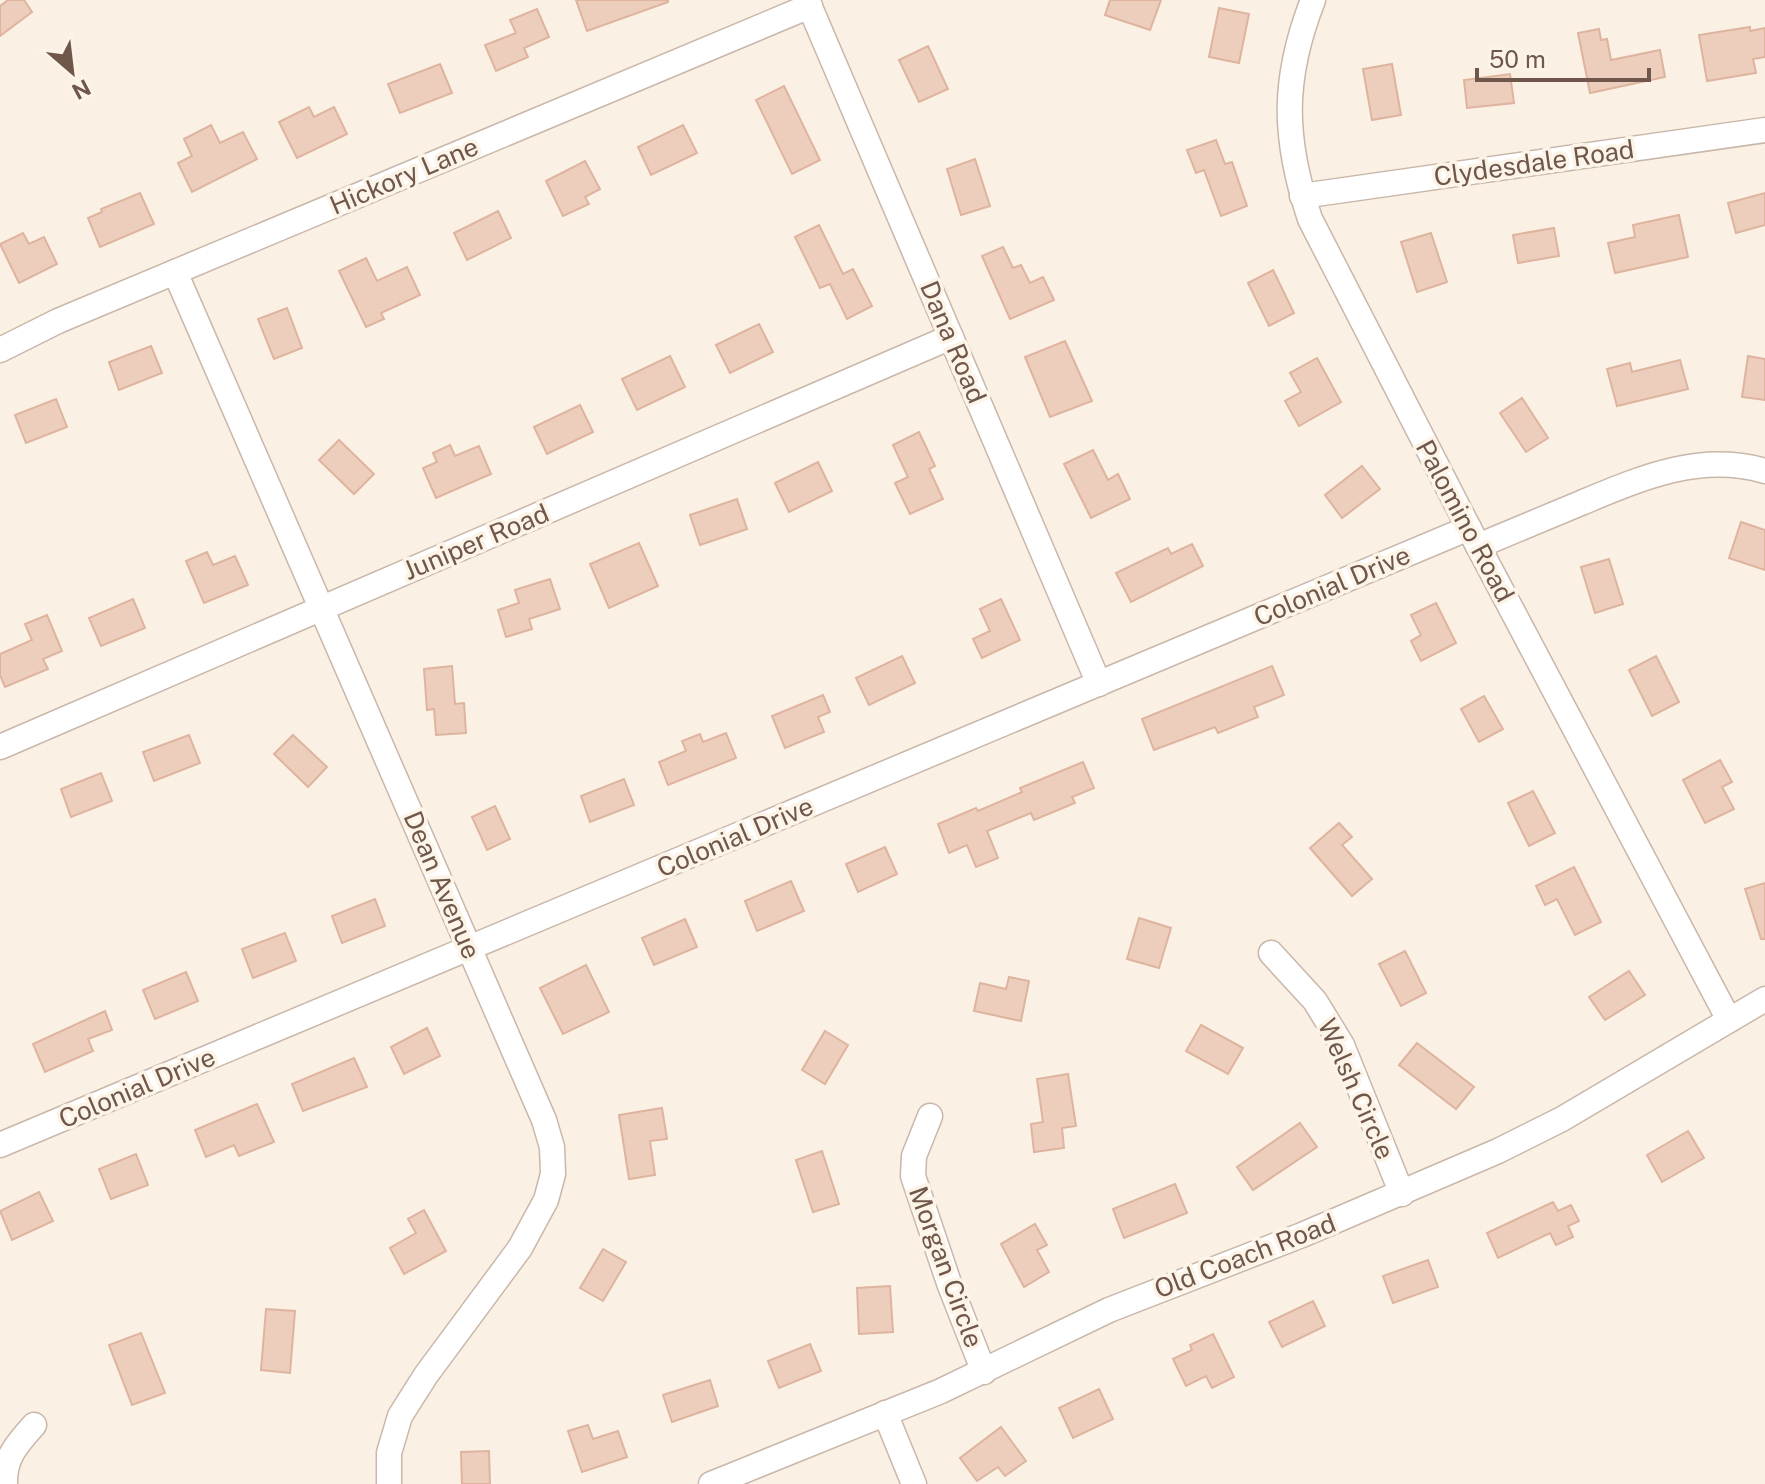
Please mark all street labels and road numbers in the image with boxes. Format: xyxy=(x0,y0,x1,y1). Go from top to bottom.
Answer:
street label: Hickory Lane xyxy=(325,130,483,221)
street label: Clydesdale Road xyxy=(1432,133,1636,192)
street label: Dana Road xyxy=(914,276,993,408)
street label: Palomino Road xyxy=(1410,434,1521,607)
street label: Juniper Road xyxy=(398,497,553,586)
street label: Colonial Drive xyxy=(1249,539,1415,632)
street label: Colonial Drive xyxy=(652,790,818,883)
street label: Dean Avenue xyxy=(397,806,488,963)
street label: Welsh Circle xyxy=(1312,1014,1401,1164)
street label: Colonial Drive xyxy=(54,1041,220,1134)
street label: Morgan Circle xyxy=(903,1182,990,1352)
street label: Old Coach Road xyxy=(1150,1207,1340,1304)

